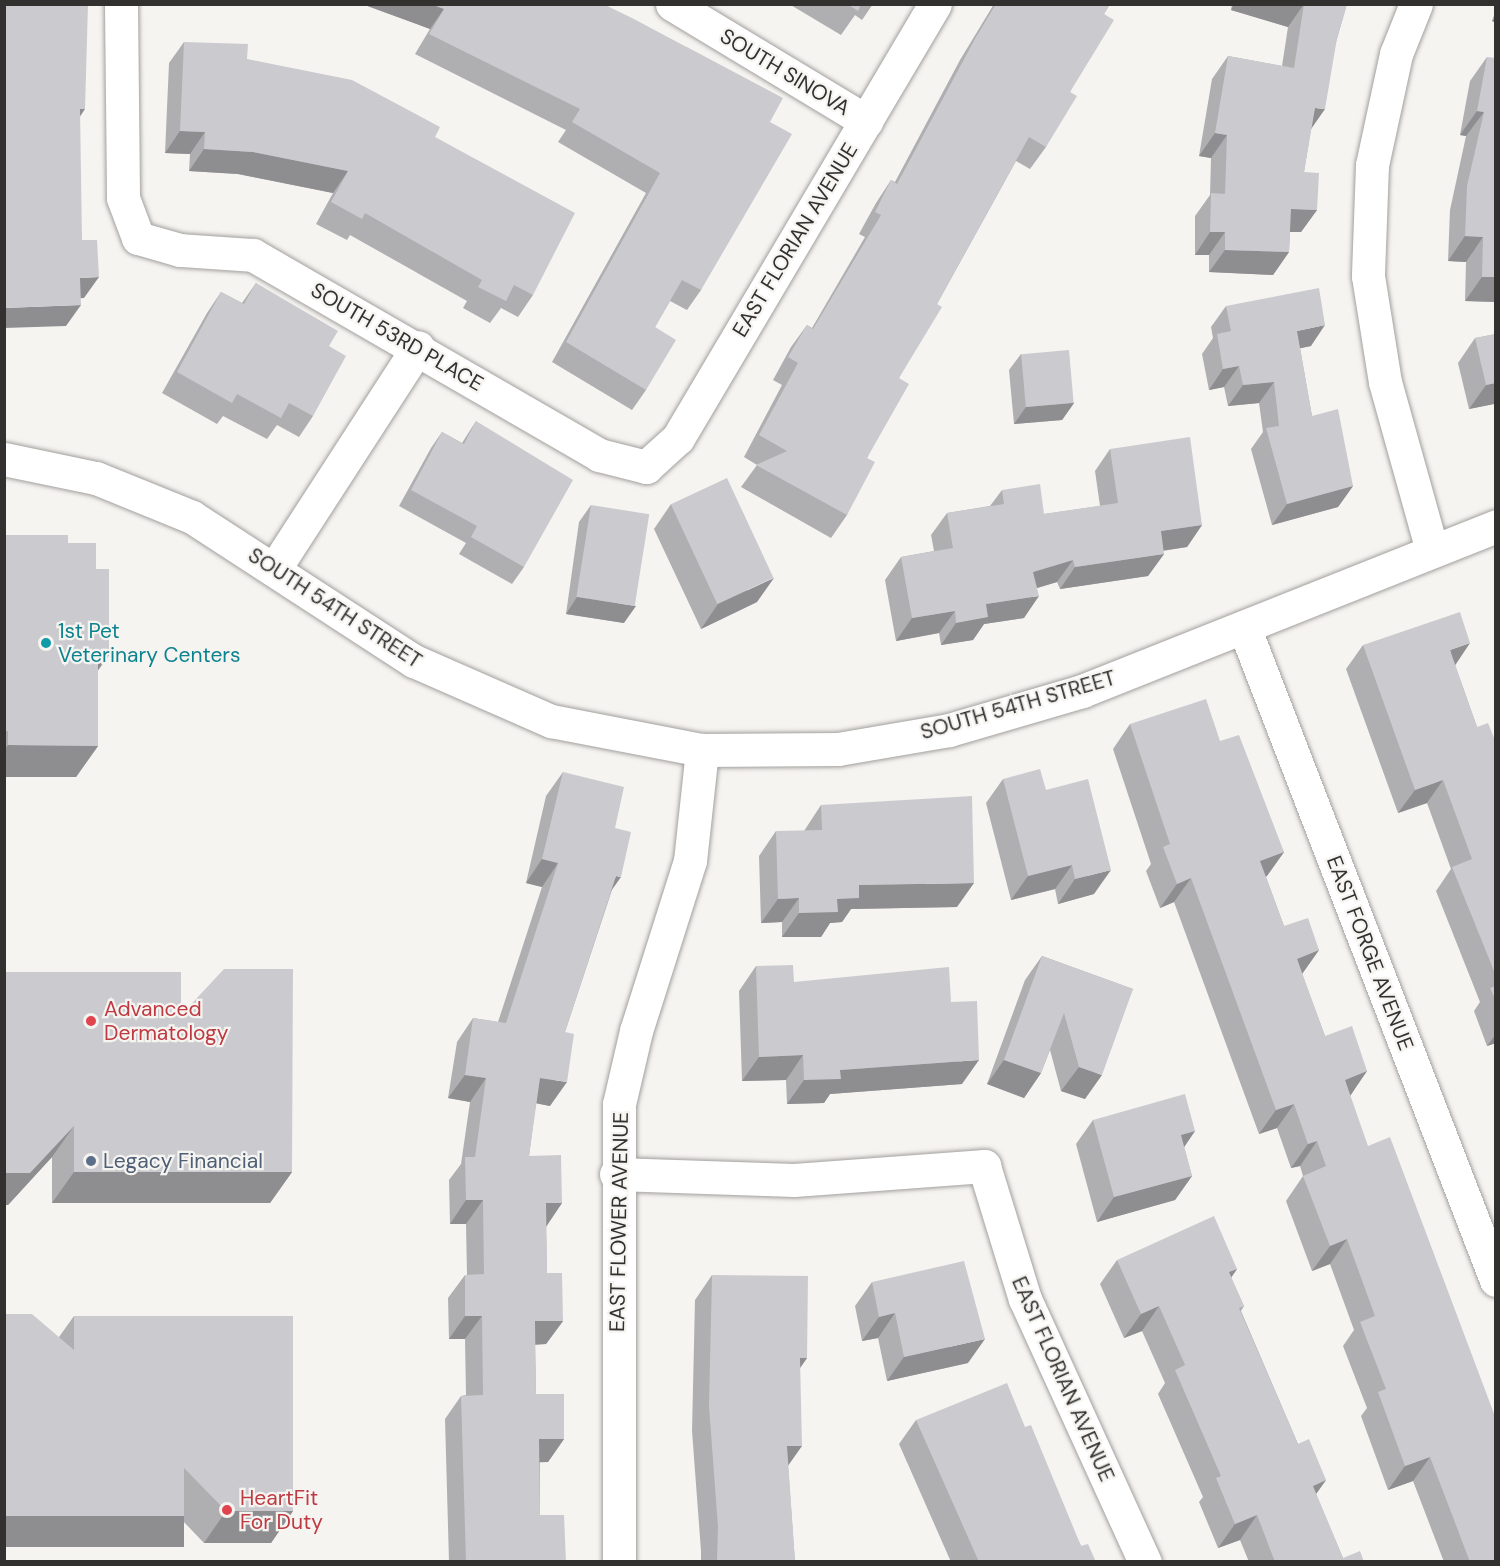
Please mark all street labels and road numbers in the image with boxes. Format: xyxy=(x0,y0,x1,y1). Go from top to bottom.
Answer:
street label: SOUTH SINOVA xyxy=(715,23,855,121)
street label: EAST FLORIAN AVENUE xyxy=(727,139,863,341)
street label: SOUTH 53RD PLACE xyxy=(306,277,488,397)
street label: SOUTH 54TH STREET xyxy=(244,542,426,674)
street label: SOUTH 54TH STREET xyxy=(918,665,1118,745)
street label: EAST FORGE AVENUE xyxy=(1321,852,1419,1054)
street label: EAST FLOWER AVENUE xyxy=(604,1112,634,1332)
street label: EAST FLORIAN AVENUE xyxy=(1006,1273,1120,1485)

